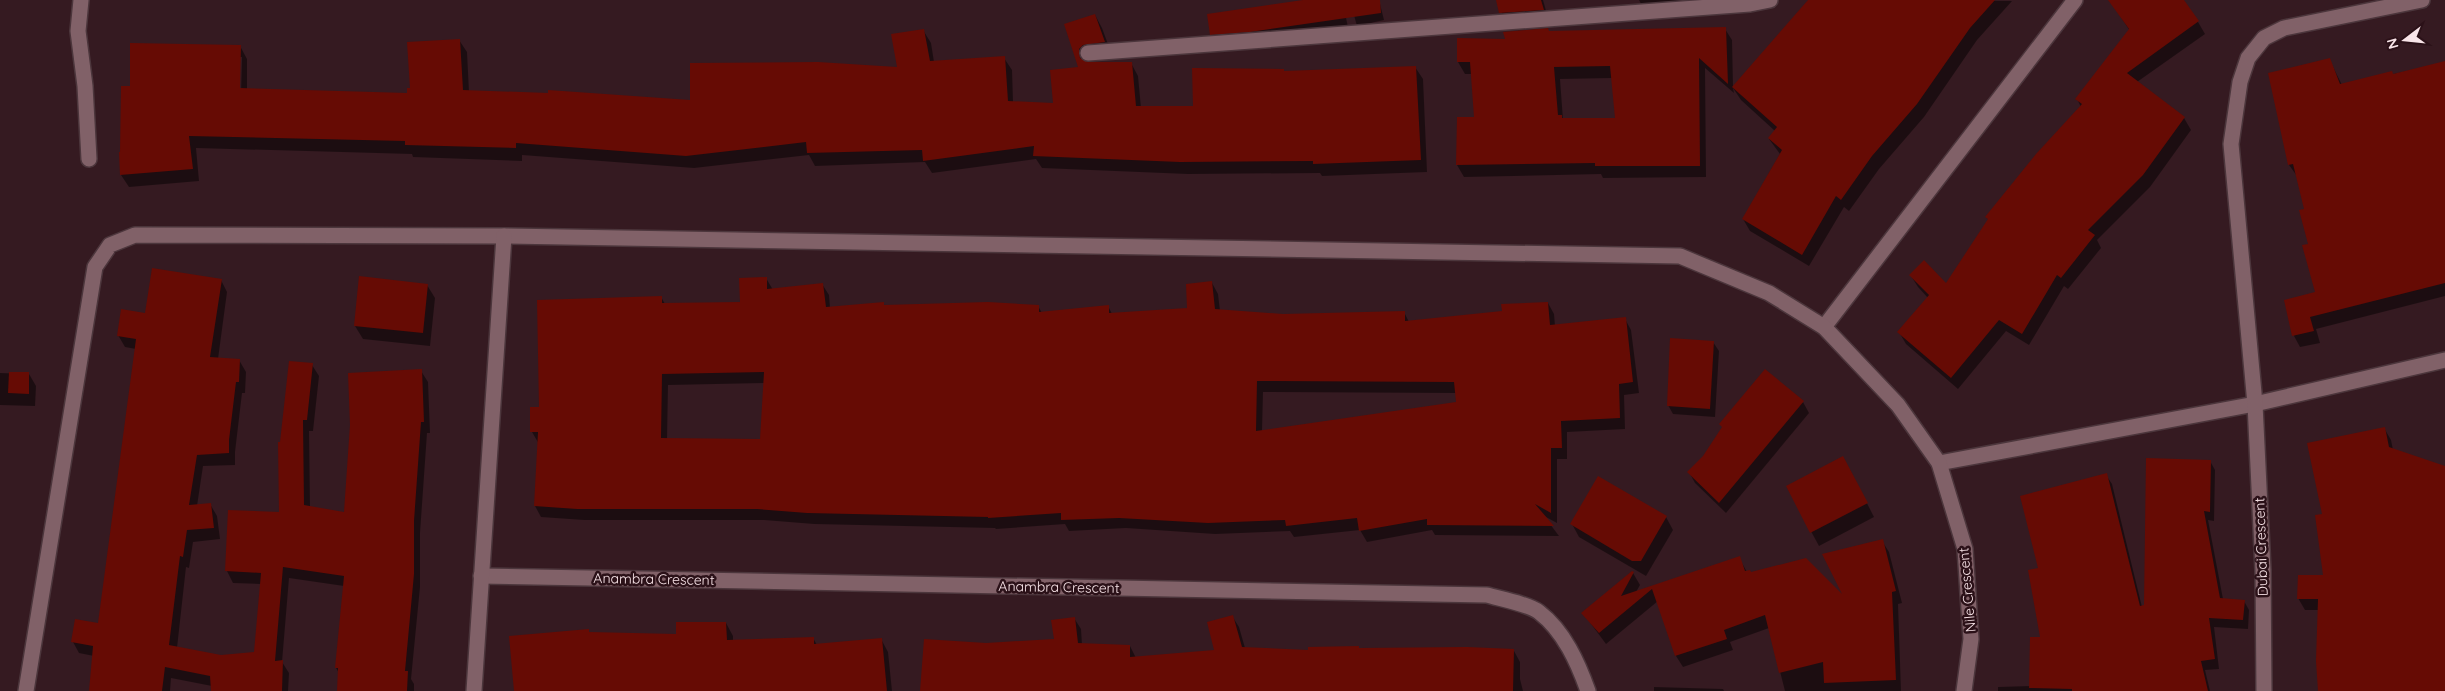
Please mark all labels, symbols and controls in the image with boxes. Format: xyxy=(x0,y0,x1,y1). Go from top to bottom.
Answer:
north arrow xyxy=(2380,15,2430,65)
text: N xyxy=(2382,36,2403,51)
street label: Dubai Crescent xyxy=(2250,497,2272,597)
street label: Nile Crescent xyxy=(1954,547,1980,633)
street label: Anambra Crescent xyxy=(593,569,715,589)
street label: Anambra Crescent xyxy=(998,577,1120,597)

